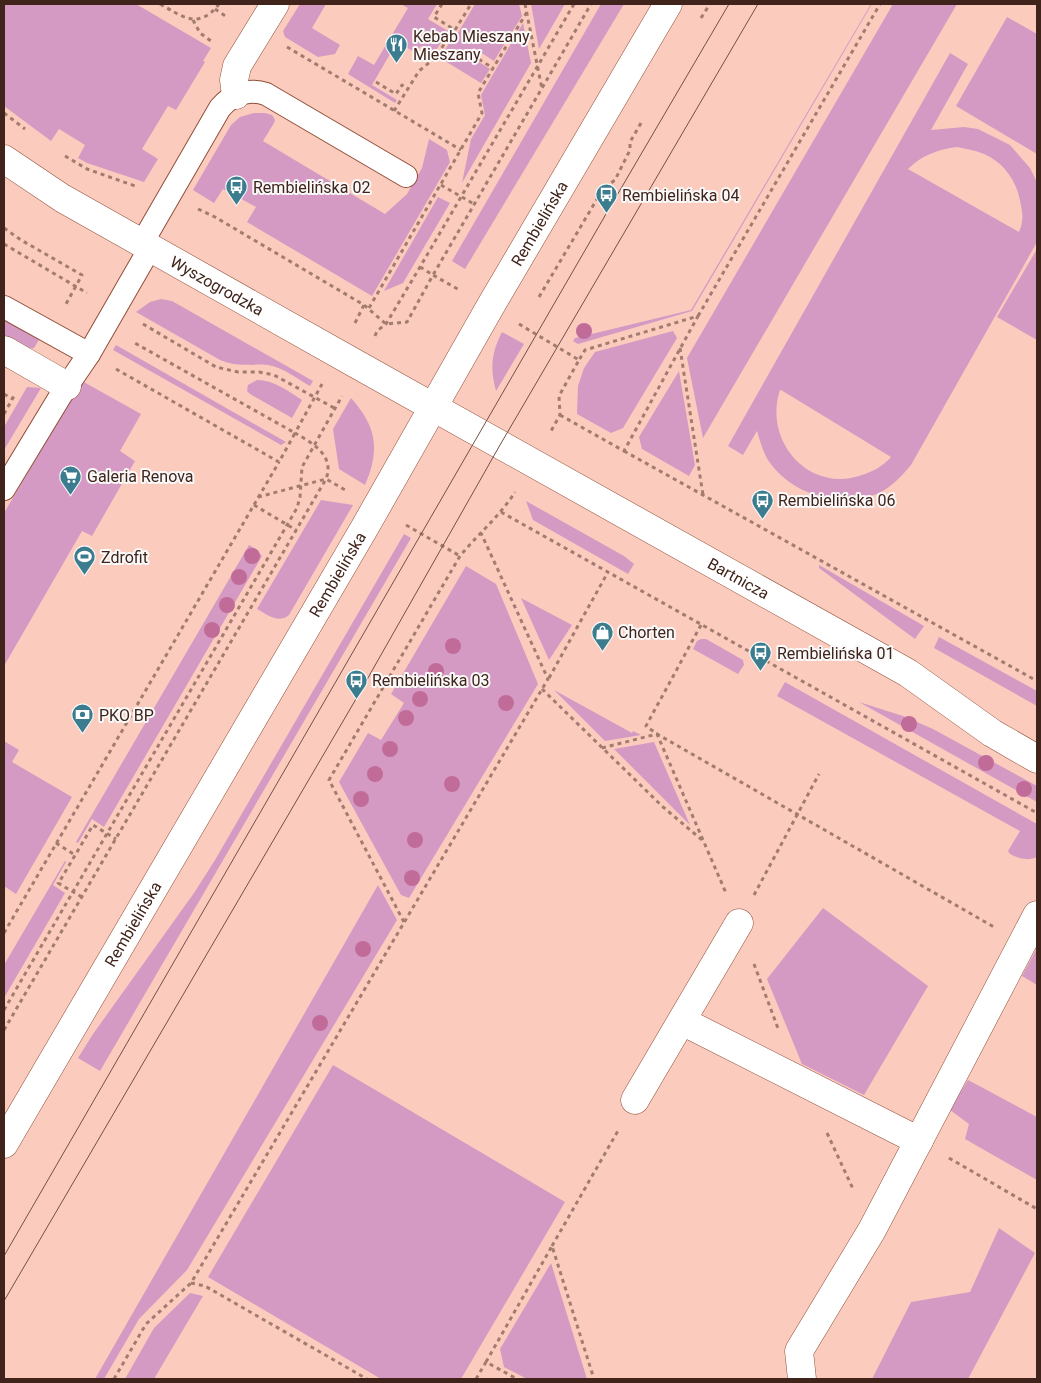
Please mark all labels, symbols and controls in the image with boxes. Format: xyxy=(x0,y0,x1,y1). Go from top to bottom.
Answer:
place label: Kebab Mieszany Mieszany xyxy=(413,27,530,64)
restaurant icon: Kebab Mieszany Mieszany xyxy=(385,33,409,64)
bus stop icon: Rembielińska 02 xyxy=(225,175,249,206)
street label: Rembielińska xyxy=(507,177,572,269)
place label: Rembielińska 02 xyxy=(253,178,370,197)
bus stop icon: Rembielińska 04 xyxy=(594,183,618,214)
place label: Rembielińska 04 xyxy=(622,186,739,205)
street label: Wyszogrodzka xyxy=(167,252,267,319)
supermarket icon: Galeria Renova xyxy=(59,464,83,495)
place label: Galeria Renova xyxy=(87,467,193,486)
bus stop icon: Rembielińska 06 xyxy=(750,488,774,519)
place label: Rembielińska 06 xyxy=(778,491,895,510)
street label: Rembielińska xyxy=(305,528,370,620)
sports icon: Zdrofit xyxy=(73,545,97,576)
place label: Zdrofit xyxy=(101,548,148,567)
street label: Bartnicza xyxy=(705,553,773,603)
shop icon: Chorten xyxy=(590,620,614,651)
place label: Chorten xyxy=(618,623,675,642)
bus stop icon: Rembielińska 01 xyxy=(749,641,773,672)
place label: Rembielińska 01 xyxy=(777,644,894,663)
bus stop icon: Rembielińska 03 xyxy=(344,668,368,699)
place label: Rembielińska 03 xyxy=(372,671,489,690)
bank icon: PKO BP xyxy=(71,703,95,734)
place label: PKO BP xyxy=(99,706,154,725)
street label: Rembielińska xyxy=(100,878,165,970)

